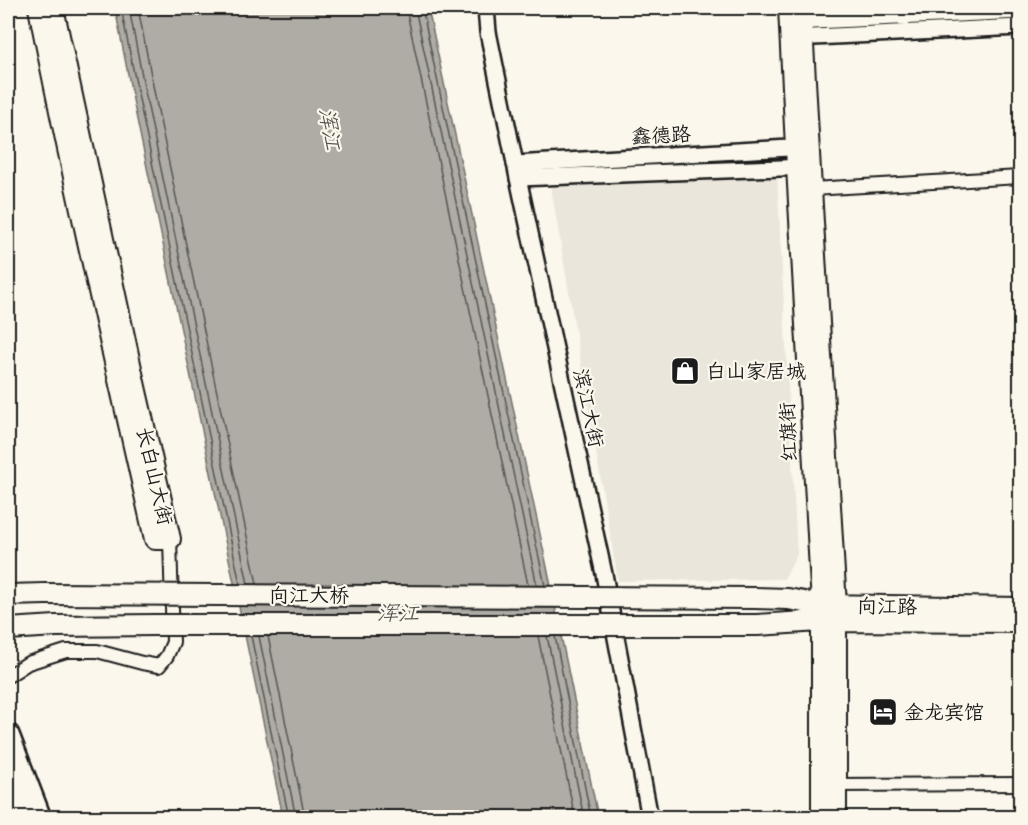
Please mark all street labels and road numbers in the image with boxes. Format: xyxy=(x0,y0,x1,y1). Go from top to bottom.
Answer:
street label: 鑫德路 xyxy=(630,122,693,149)
street label: 滨江大街 xyxy=(569,367,608,450)
street label: 红旗街 xyxy=(775,401,802,463)
street label: 长白山大街 xyxy=(132,425,177,527)
street label: 向江大桥 xyxy=(269,584,349,607)
street label: 向江路 xyxy=(857,594,918,619)

